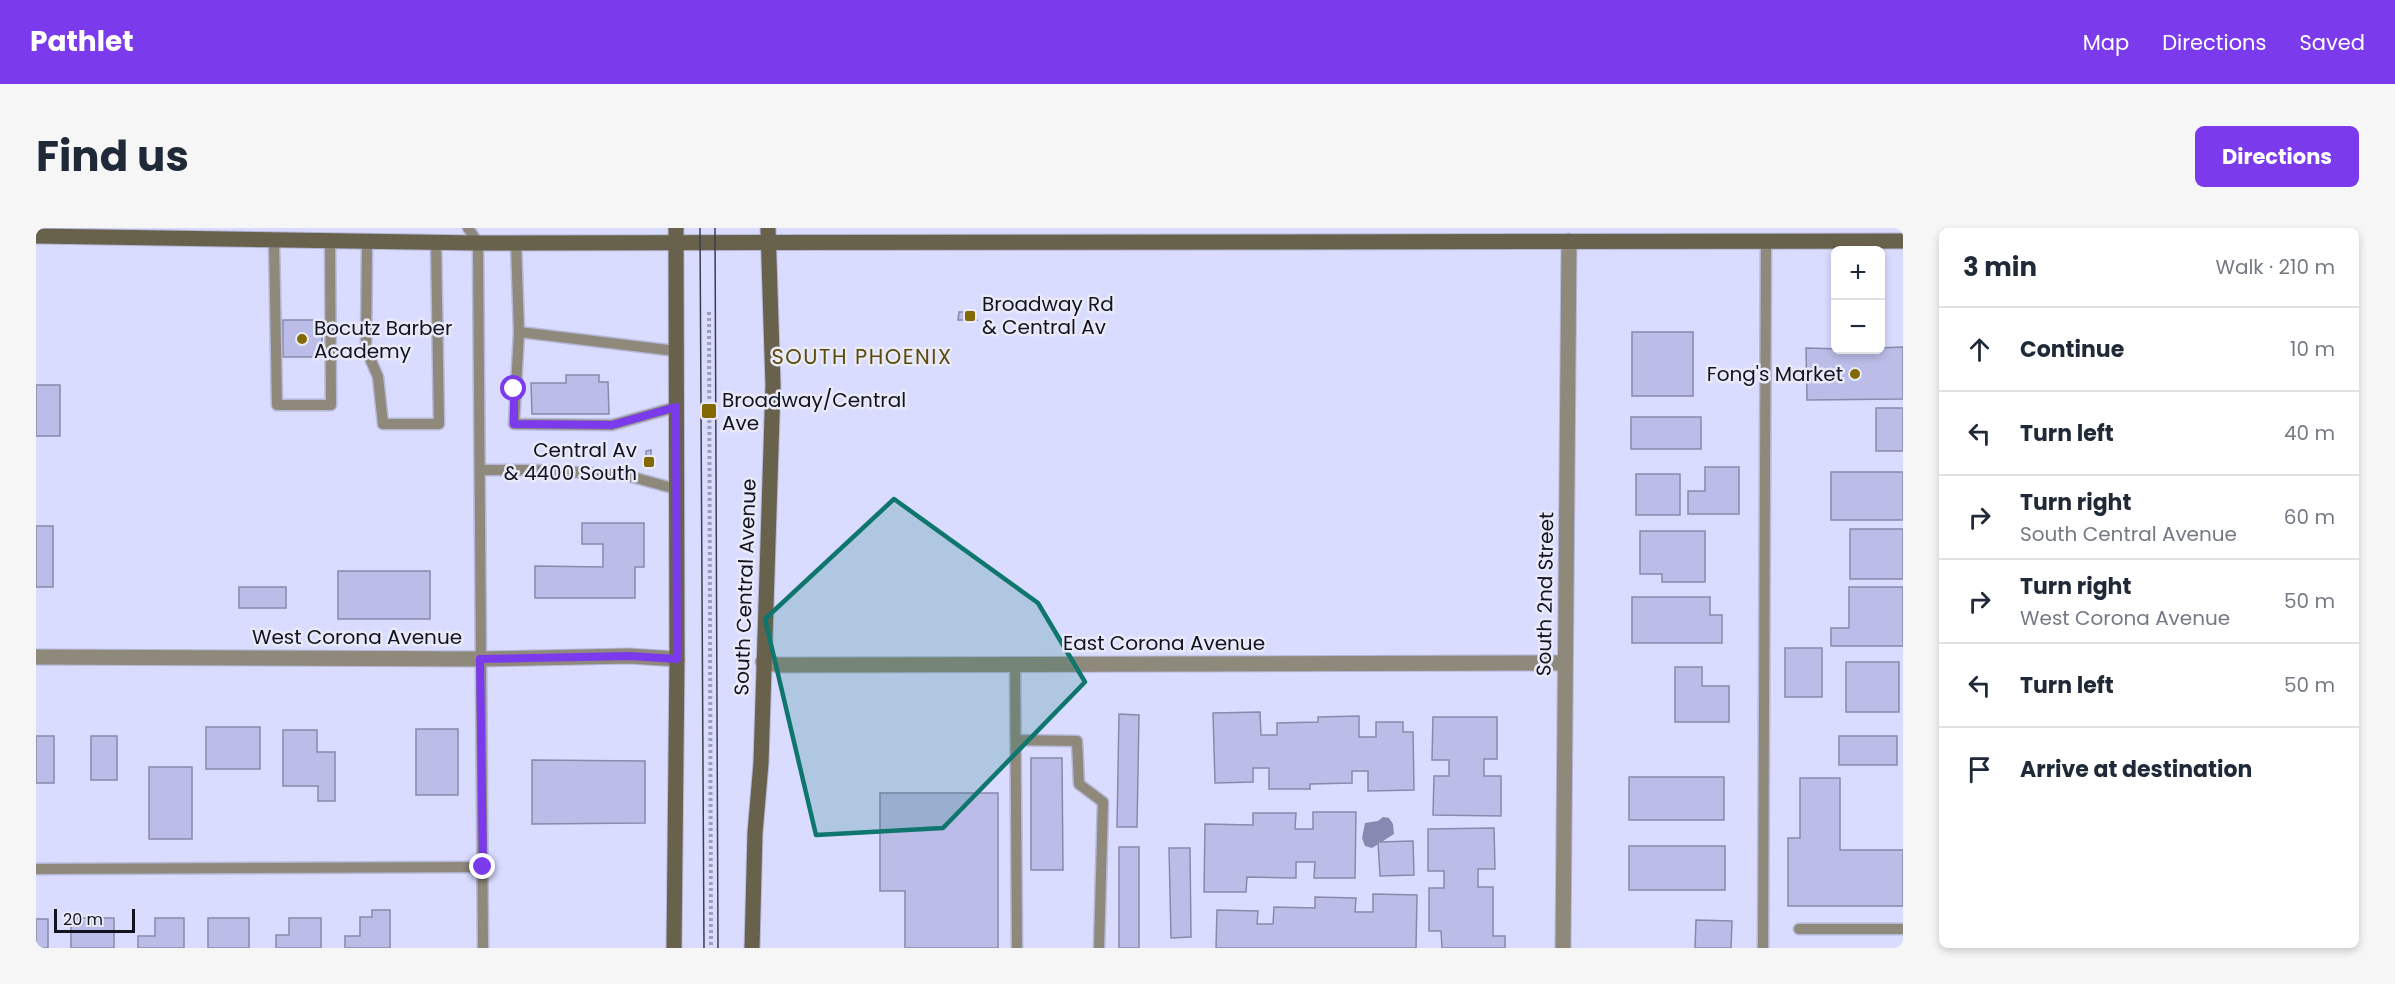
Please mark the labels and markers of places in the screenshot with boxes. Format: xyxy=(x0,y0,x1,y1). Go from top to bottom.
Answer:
place label: Broadway Rd & Central Av xyxy=(982,290,1114,341)
marker: Broadway Rd & Central Av xyxy=(963,309,977,323)
place label: Bocutz Barber Academy xyxy=(314,314,452,365)
marker: Bocutz Barber Academy xyxy=(295,332,309,346)
place label: Fong's Market xyxy=(1707,360,1843,388)
marker: Fong's Market xyxy=(1848,367,1862,381)
place label: Broadway/Central Ave xyxy=(722,386,906,437)
marker: Broadway/Central Ave xyxy=(700,402,718,420)
place label: Central Av & 4400 South xyxy=(504,436,637,487)
marker: Central Av & 4400 South xyxy=(642,455,656,469)

